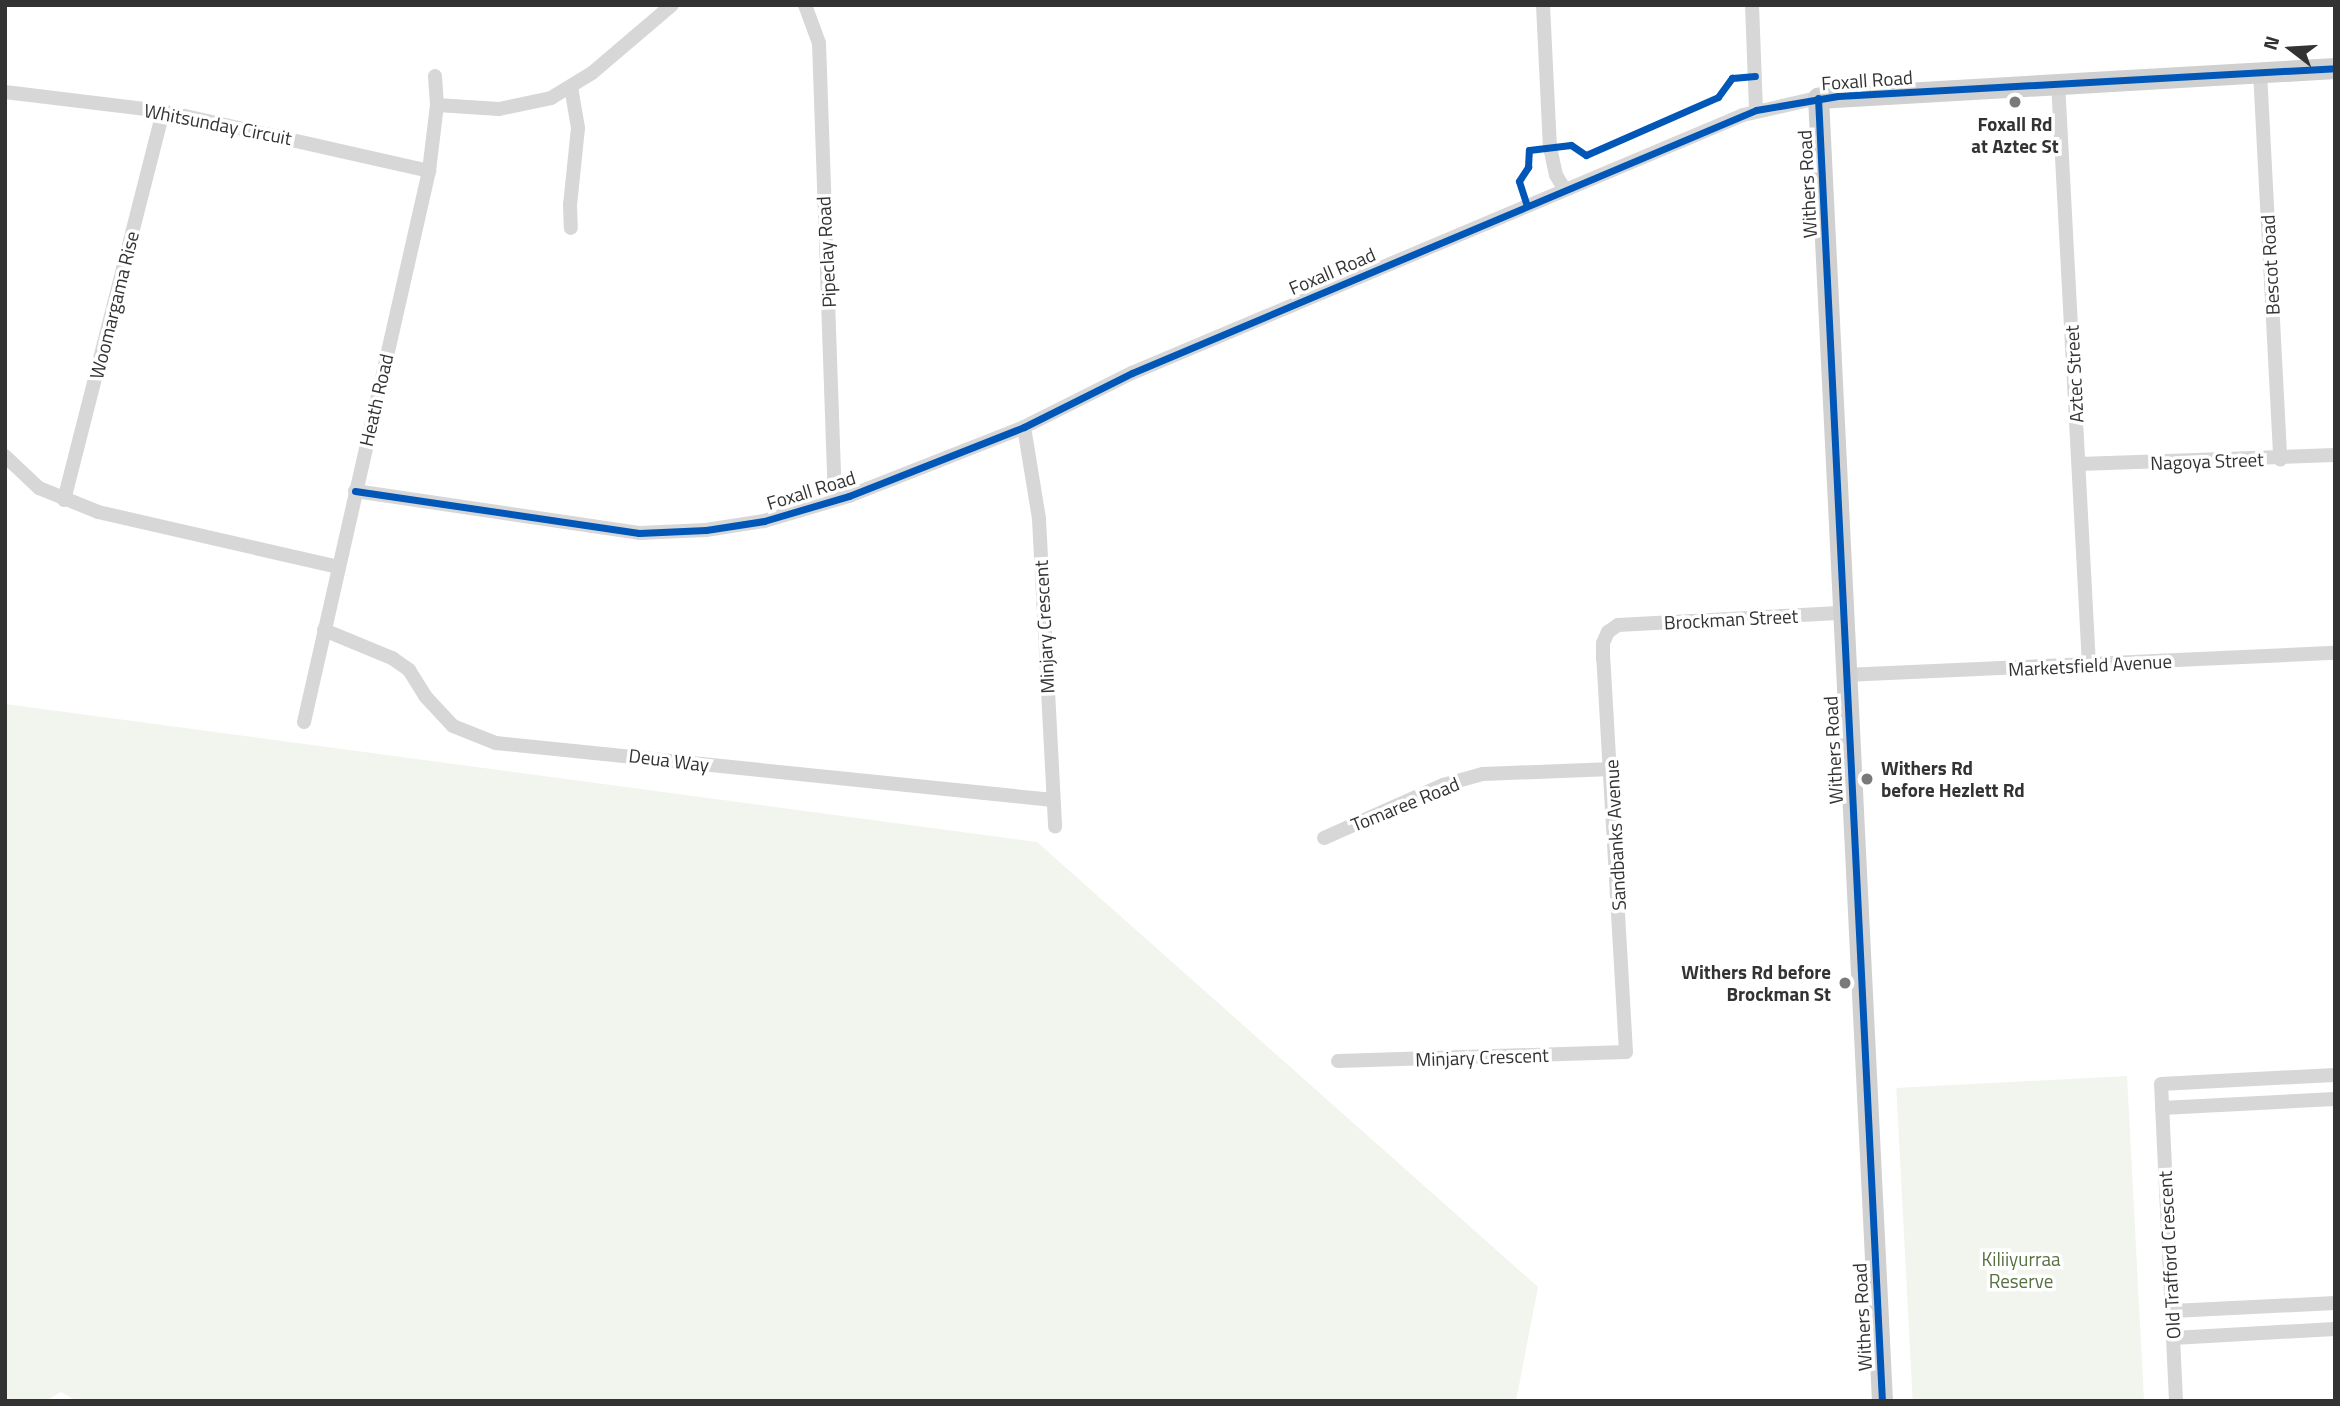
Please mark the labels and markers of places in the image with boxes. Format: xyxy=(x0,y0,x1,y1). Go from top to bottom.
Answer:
marker: Foxall Rd at Aztec St xyxy=(2007,94,2023,110)
place label: Foxall Rd at Aztec St xyxy=(1971,113,2059,157)
place label: Withers Rd before Hezlett Rd xyxy=(1881,757,2025,801)
marker: Withers Rd before Hezlett Rd xyxy=(1859,771,1875,787)
place label: Withers Rd before Brockman St xyxy=(1681,961,1831,1005)
marker: Withers Rd before Brockman St xyxy=(1837,975,1853,991)

